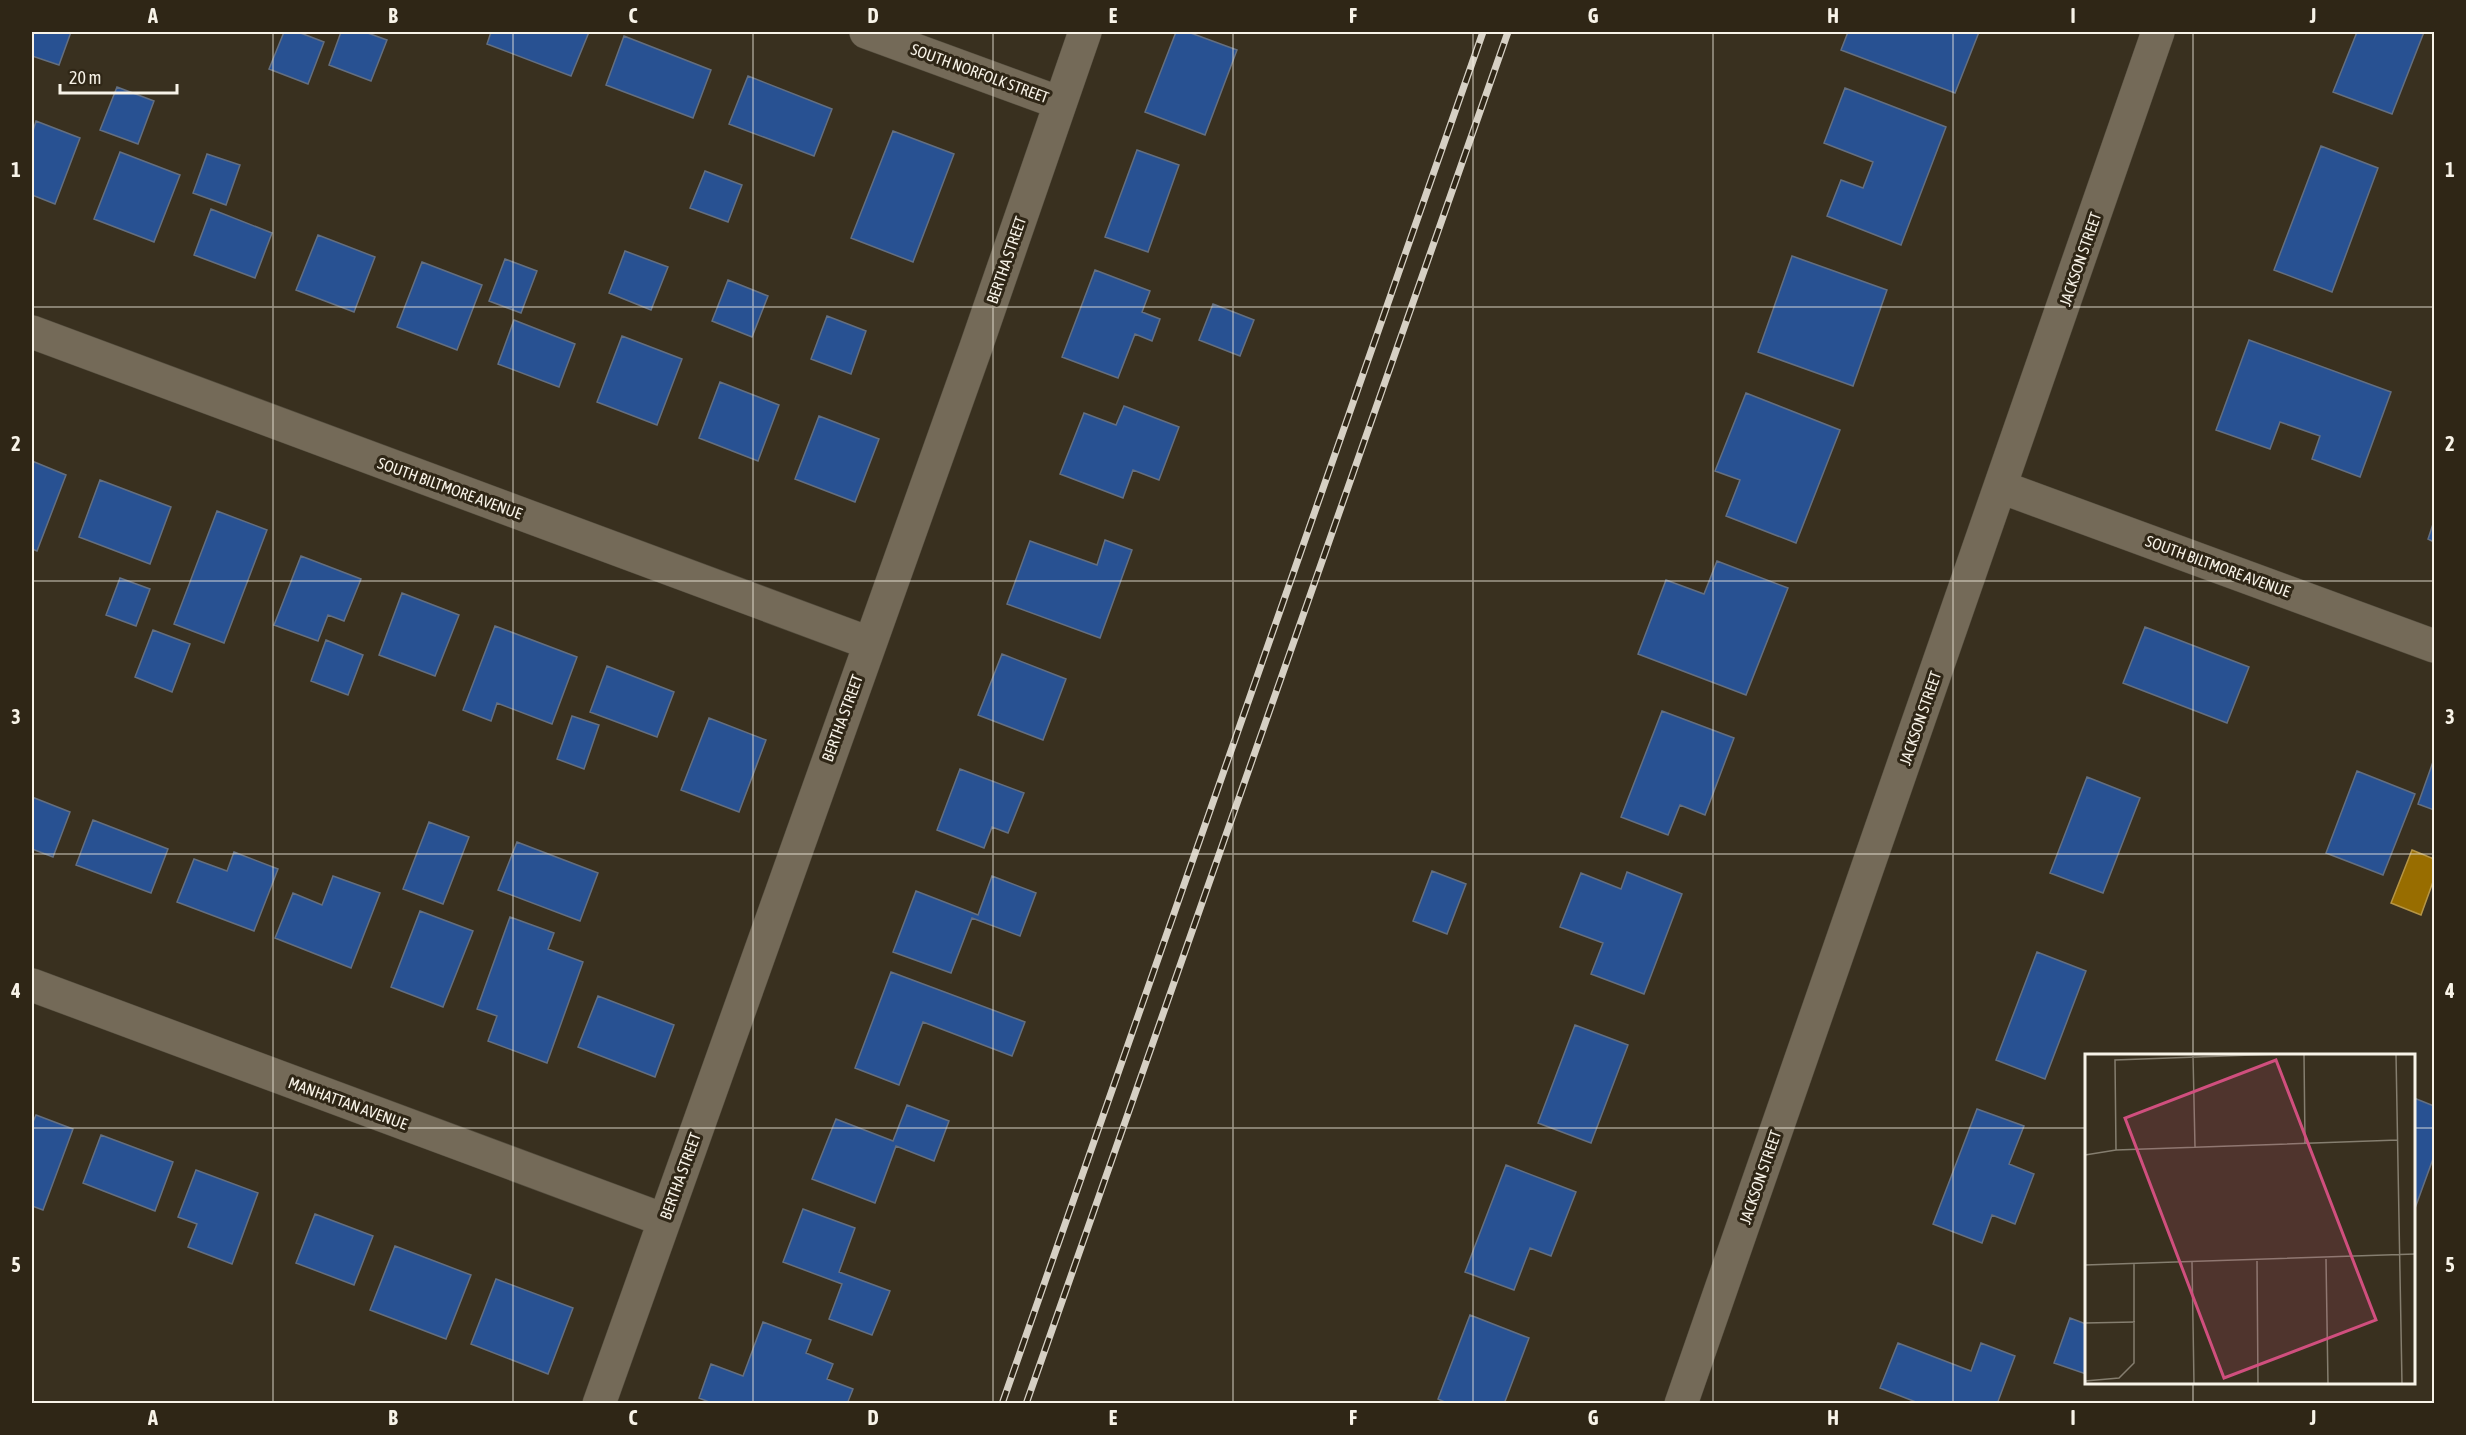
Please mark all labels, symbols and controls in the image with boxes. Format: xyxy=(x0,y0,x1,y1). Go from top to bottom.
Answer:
text: A xyxy=(147,4,158,27)
text: B xyxy=(388,4,398,27)
text: C xyxy=(629,4,638,27)
text: D xyxy=(867,4,879,27)
text: E xyxy=(1109,4,1118,27)
text: F xyxy=(1349,4,1357,27)
text: G xyxy=(1588,4,1599,27)
text: H xyxy=(1827,4,1839,27)
text: I xyxy=(2070,4,2076,27)
text: J xyxy=(2309,4,2316,27)
street label: SOUTH NORFOLK STREET xyxy=(909,40,1051,106)
scale bar xyxy=(60,57,177,95)
text: 20 m xyxy=(69,67,101,88)
text: 1 xyxy=(11,158,21,181)
text: 1 xyxy=(2445,158,2455,181)
street label: JACKSON STREET xyxy=(2056,210,2104,308)
street label: BERTHA STREET xyxy=(983,214,1029,306)
text: 2 xyxy=(11,432,21,455)
text: 2 xyxy=(2445,432,2455,455)
street label: SOUTH BILTMORE AVENUE xyxy=(375,453,525,523)
street label: SOUTH BILTMORE AVENUE xyxy=(2143,531,2293,601)
street label: JACKSON STREET xyxy=(1896,669,1944,767)
street label: BERTHA STREET xyxy=(818,672,866,764)
text: 3 xyxy=(11,705,21,728)
text: 3 xyxy=(2445,705,2455,728)
text: 4 xyxy=(10,979,21,1002)
text: 4 xyxy=(2444,979,2455,1002)
inset map xyxy=(2085,1054,2415,1384)
street label: MANHATTAN AVENUE xyxy=(286,1073,410,1133)
street label: JACKSON STREET xyxy=(1736,1128,1784,1226)
street label: BERTHA STREET xyxy=(656,1130,704,1222)
text: 5 xyxy=(11,1253,21,1276)
text: 5 xyxy=(2445,1253,2455,1276)
text: A xyxy=(147,1406,158,1429)
text: B xyxy=(388,1406,398,1429)
text: C xyxy=(629,1406,638,1429)
text: D xyxy=(867,1406,879,1429)
text: E xyxy=(1109,1406,1118,1429)
text: F xyxy=(1349,1406,1357,1429)
text: G xyxy=(1588,1406,1599,1429)
text: H xyxy=(1827,1406,1839,1429)
text: I xyxy=(2070,1406,2076,1429)
text: J xyxy=(2309,1406,2316,1429)

